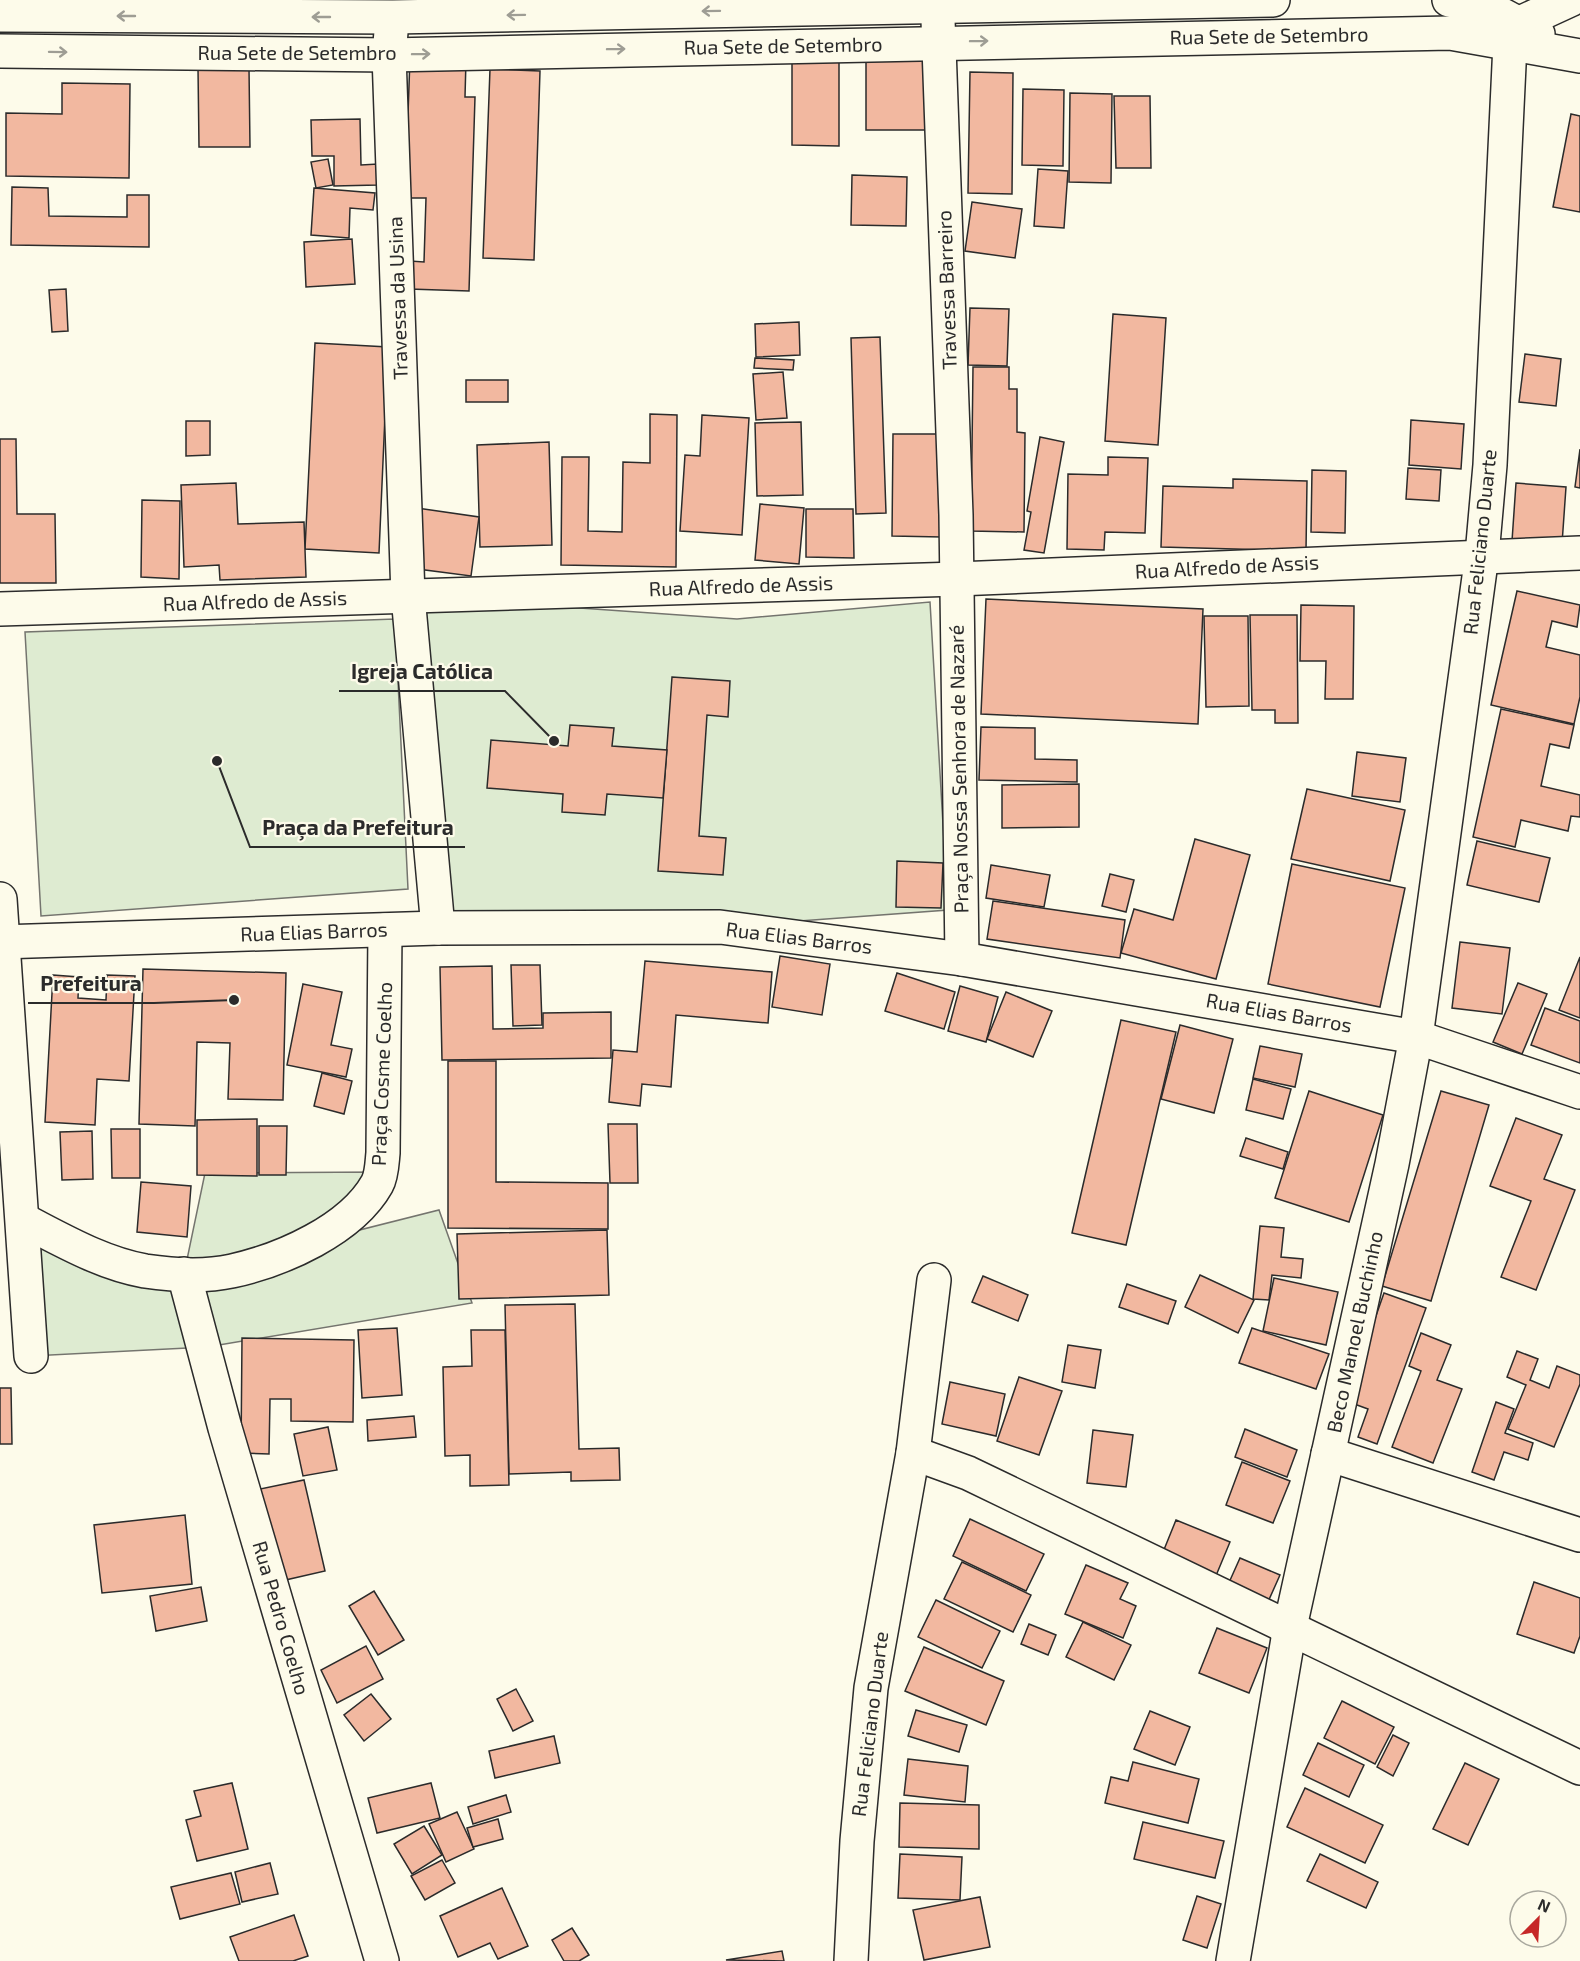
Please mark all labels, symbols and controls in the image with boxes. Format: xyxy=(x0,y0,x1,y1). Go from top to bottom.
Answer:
one-way arrow xyxy=(701,5,721,17)
one-way arrow xyxy=(506,9,526,21)
one-way arrow xyxy=(116,10,136,22)
one-way arrow xyxy=(311,11,331,23)
street label: Rua Sete de Setembro xyxy=(1169,21,1369,49)
street label: Rua Sete de Setembro xyxy=(683,31,883,59)
one-way arrow xyxy=(969,36,989,47)
street label: Rua Sete de Setembro xyxy=(198,40,397,64)
one-way arrow xyxy=(606,44,626,55)
one-way arrow xyxy=(48,46,68,57)
one-way arrow xyxy=(411,48,431,60)
street label: Travessa Barreiro xyxy=(931,210,961,370)
street label: Travessa da Usina xyxy=(382,216,412,380)
street label: Rua Feliciano Duarte xyxy=(1457,448,1501,636)
street label: Rua Alfredo de Assis xyxy=(1134,549,1320,583)
street label: Rua Alfredo de Assis xyxy=(648,570,834,600)
street label: Rua Alfredo de Assis xyxy=(162,585,348,615)
street label: Praça Nossa Senhora de Nazaré xyxy=(943,624,974,914)
callout: Igreja Católica xyxy=(339,652,505,691)
text: Igreja Católica xyxy=(351,658,493,683)
callout: Praça da Prefeitura xyxy=(250,808,465,847)
text: Praça da Prefeitura xyxy=(262,814,454,841)
street label: Rua Elias Barros xyxy=(240,916,388,946)
street label: Rua Elias Barros xyxy=(724,916,874,958)
callout: Prefeitura xyxy=(28,964,154,1003)
text: Prefeitura xyxy=(40,970,142,995)
street label: Praça Cosme Coelho xyxy=(366,982,397,1166)
street label: Rua Elias Barros xyxy=(1204,987,1354,1037)
street label: Beco Manoel Buchinho xyxy=(1321,1229,1387,1435)
street label: Rua Pedro Coelho xyxy=(249,1538,315,1697)
street label: Rua Feliciano Duarte xyxy=(846,1630,892,1818)
north arrow xyxy=(1508,1889,1568,1949)
text: N xyxy=(1535,1894,1553,1916)

